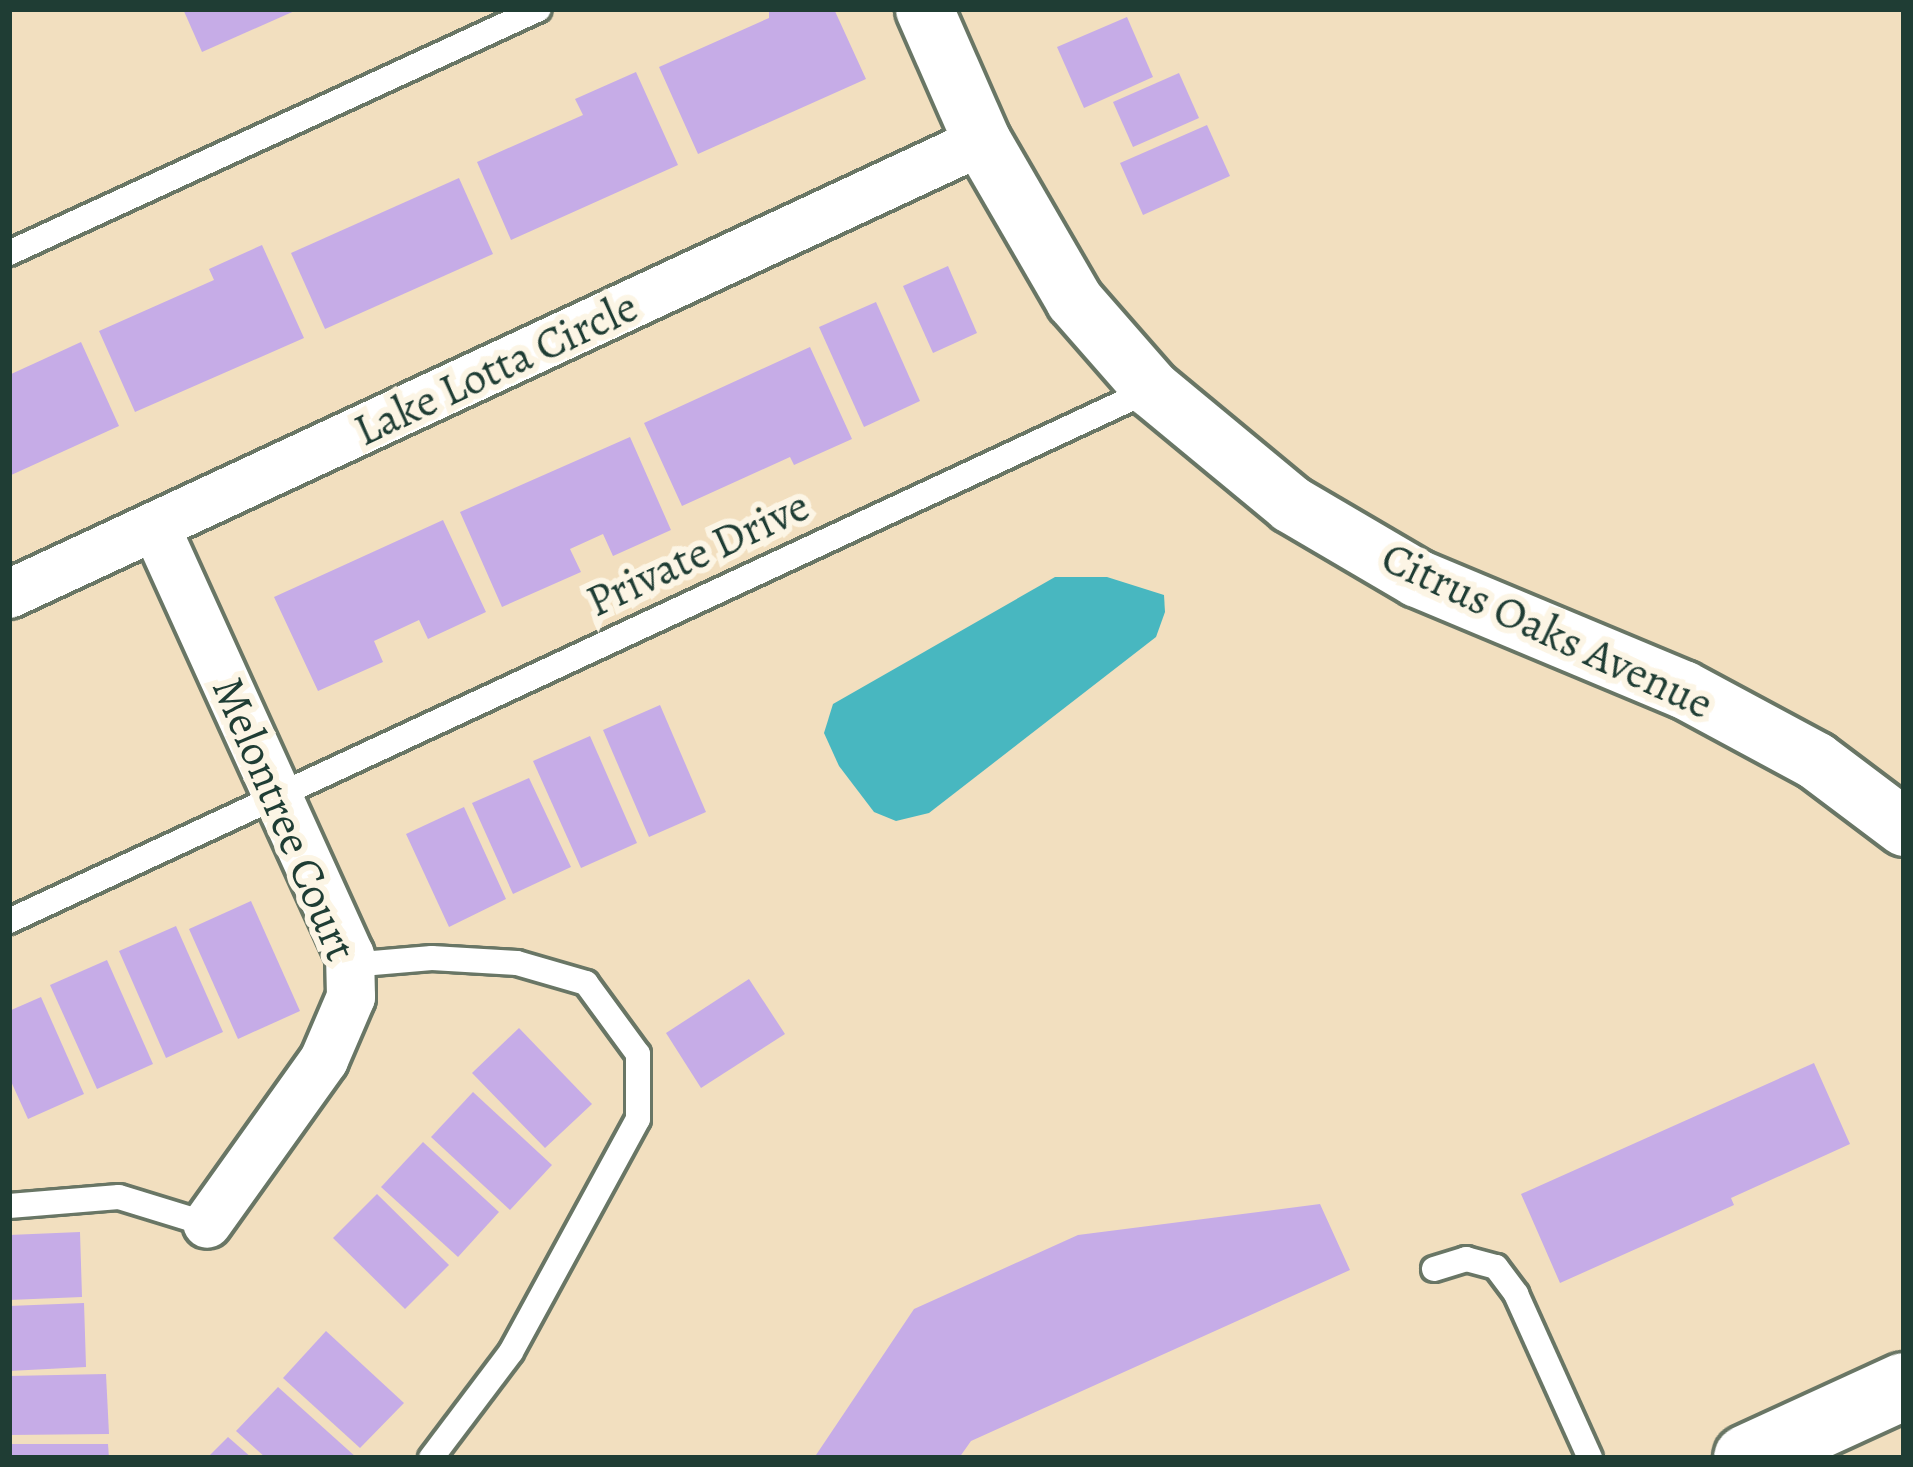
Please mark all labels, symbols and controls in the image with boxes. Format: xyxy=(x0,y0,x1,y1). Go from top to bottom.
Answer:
street label: Lake Lotta Circle xyxy=(346,280,646,458)
street label: Private Drive xyxy=(578,479,818,629)
street label: Citrus Oaks Avenue xyxy=(1373,531,1721,731)
street label: Melontree Court xyxy=(200,669,368,969)

